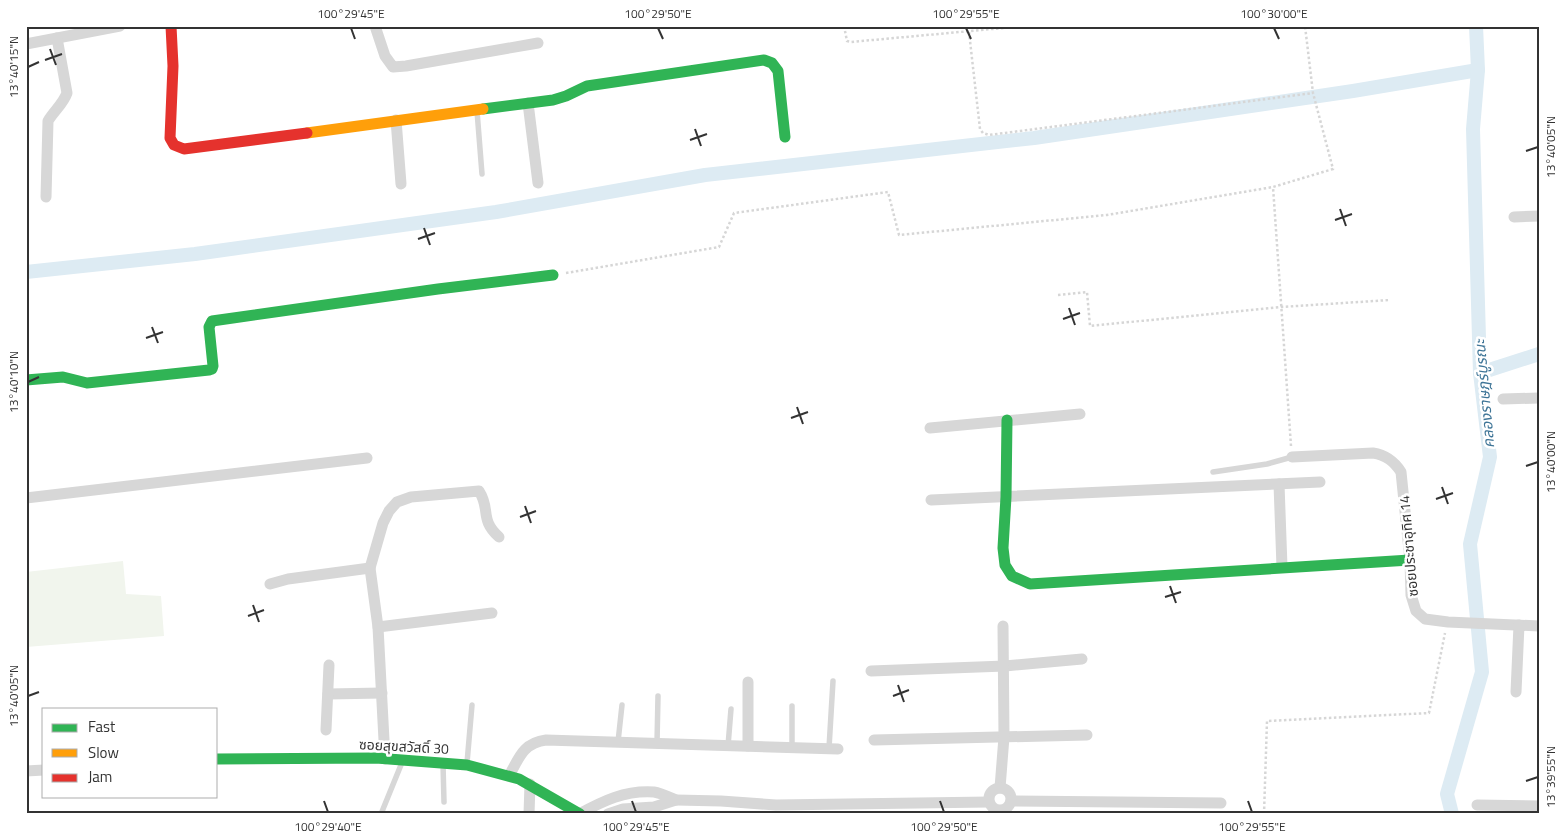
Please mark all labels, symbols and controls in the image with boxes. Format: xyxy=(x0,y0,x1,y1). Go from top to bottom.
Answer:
text: 100°29'45"E xyxy=(317,4,385,23)
text: 100°29'50"E xyxy=(624,4,692,23)
text: 100°29'55"E xyxy=(932,4,1000,23)
text: 100°30'00"E xyxy=(1240,4,1308,23)
text: 13°40'15"N xyxy=(4,36,23,98)
text: 13°40'05"N xyxy=(1541,116,1560,178)
water label: คลองราษฎร์บูรณะ xyxy=(1468,337,1500,449)
text: 13°40'10"N xyxy=(4,351,23,413)
text: 13°40'00"N xyxy=(1541,431,1560,493)
street label: ซอยประชาอุทิศ 14 xyxy=(1393,494,1423,598)
text: 13°40'05"N xyxy=(4,665,23,727)
legend xyxy=(42,708,218,798)
text: Fast xyxy=(88,715,116,738)
street label: ซอยสุขสวัสดิ์ 30 xyxy=(358,733,450,759)
text: Slow xyxy=(88,741,119,764)
text: 13°39'55"N xyxy=(1541,746,1560,808)
text: Jam xyxy=(88,765,112,788)
text: 100°29'40"E xyxy=(294,817,362,836)
text: 100°29'45"E xyxy=(602,817,670,836)
text: 100°29'50"E xyxy=(910,817,978,836)
text: 100°29'55"E xyxy=(1218,817,1286,836)

